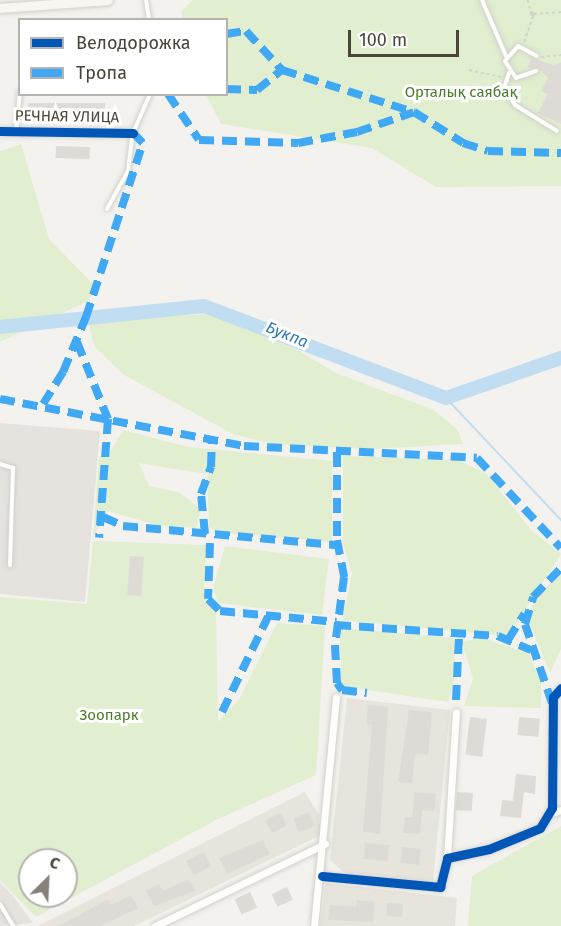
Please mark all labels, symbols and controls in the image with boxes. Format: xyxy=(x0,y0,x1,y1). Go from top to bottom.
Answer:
legend xyxy=(18,18,228,96)
scale bar xyxy=(351,18,462,56)
text: 100 m xyxy=(359,29,407,51)
text: Велодорожка xyxy=(76,32,191,54)
text: Тропа xyxy=(76,62,127,84)
park label: Орталық саябақ xyxy=(405,84,517,102)
street label: РЕЧНАЯ УЛИЦА xyxy=(15,107,119,127)
water label: Букпа xyxy=(263,318,311,352)
park label: Зоопарк xyxy=(79,707,139,725)
north arrow xyxy=(18,848,78,908)
text: С xyxy=(47,852,63,873)

